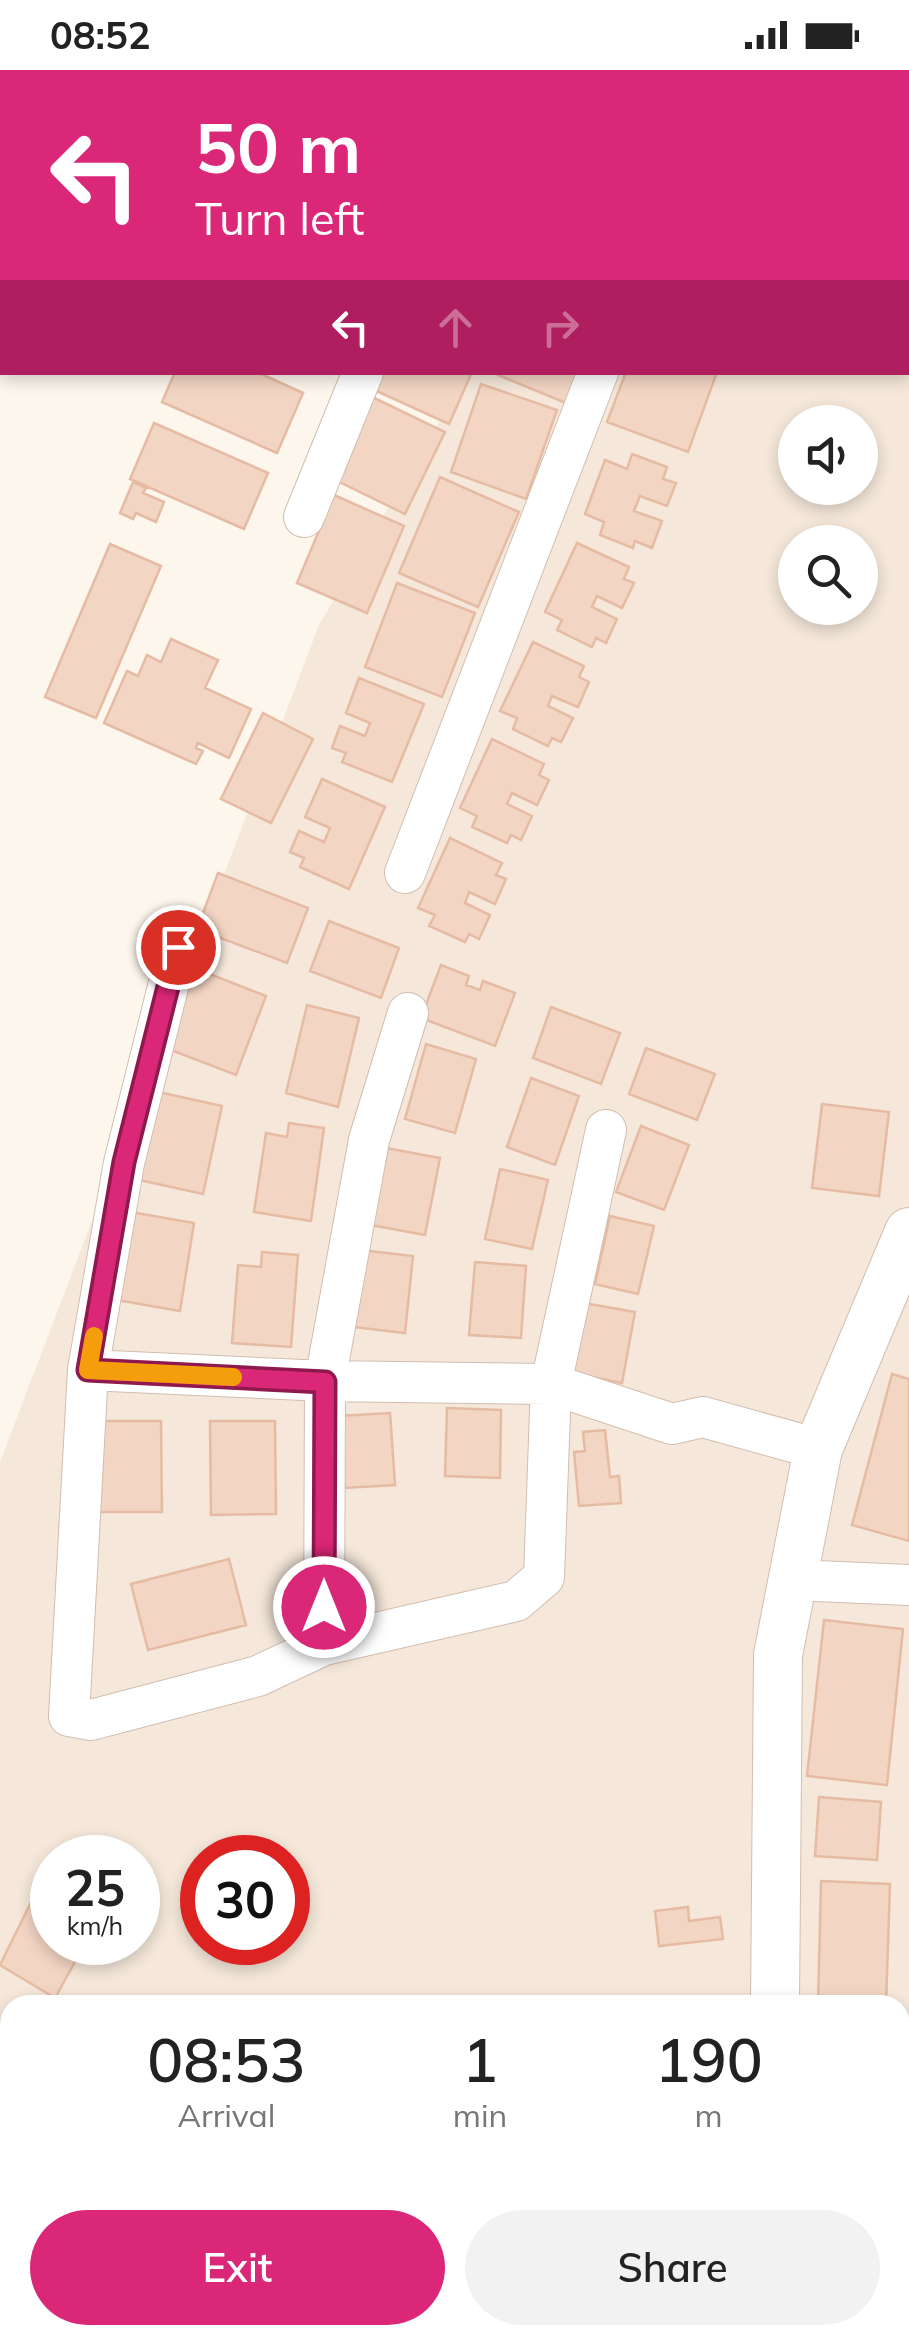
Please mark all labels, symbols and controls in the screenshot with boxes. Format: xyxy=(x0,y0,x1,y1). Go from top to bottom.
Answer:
text: 08:52 xyxy=(50,11,151,59)
text: 50 m xyxy=(195,103,361,191)
icon: left xyxy=(30,110,160,240)
text: Turn left xyxy=(195,190,364,246)
icon: left xyxy=(323,300,378,355)
icon: ahead xyxy=(428,300,483,355)
icon: right xyxy=(533,300,588,355)
map controls xyxy=(778,405,878,625)
button: sound xyxy=(778,405,878,505)
button: search xyxy=(778,525,878,625)
pin xyxy=(136,905,221,990)
icon: arrive xyxy=(151,920,206,975)
position arrow xyxy=(272,1555,376,1659)
speed limit sign: 30 xyxy=(180,1835,310,1965)
text: 25 xyxy=(65,1856,125,1919)
text: km/h xyxy=(67,1910,123,1941)
text: 08:53 xyxy=(147,2022,306,2097)
text: 1 xyxy=(462,2022,498,2097)
text: 190 xyxy=(655,2022,763,2097)
text: Arrival xyxy=(178,2095,275,2135)
text: min xyxy=(453,2095,507,2135)
text: m xyxy=(695,2095,723,2135)
button: Exit xyxy=(30,2210,445,2325)
button: Share xyxy=(465,2210,880,2325)

